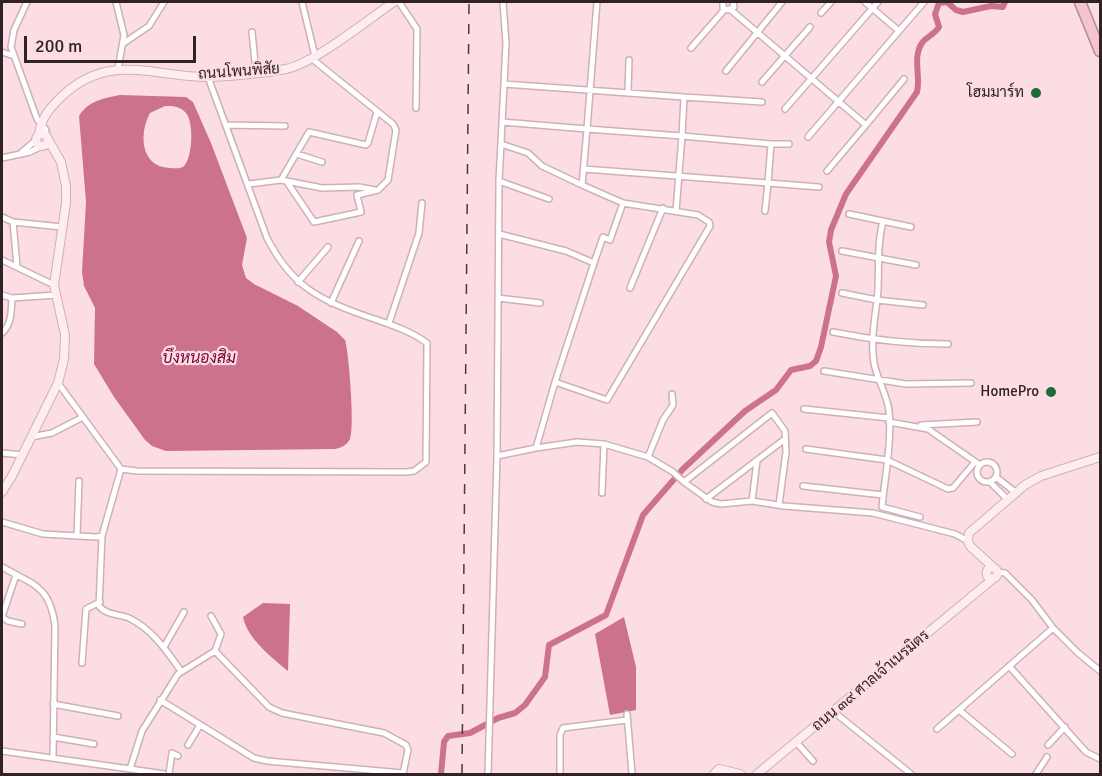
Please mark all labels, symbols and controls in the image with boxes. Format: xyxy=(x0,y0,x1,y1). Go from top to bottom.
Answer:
scale bar xyxy=(27,24,200,62)
text: 200 m xyxy=(35,35,82,57)
street label: ถนนโพนพิสัย xyxy=(197,60,281,84)
place label: โฮมมาร์ท xyxy=(967,84,1024,102)
marker: โฮมมาร์ท xyxy=(1029,86,1043,100)
water label: บึงหนองสิม xyxy=(162,349,236,369)
place label: HomePro xyxy=(980,383,1039,401)
marker: HomePro xyxy=(1044,385,1058,399)
street label: ถนน ๓๙ ศาลเจ้าเนรมิตร xyxy=(809,627,933,735)

